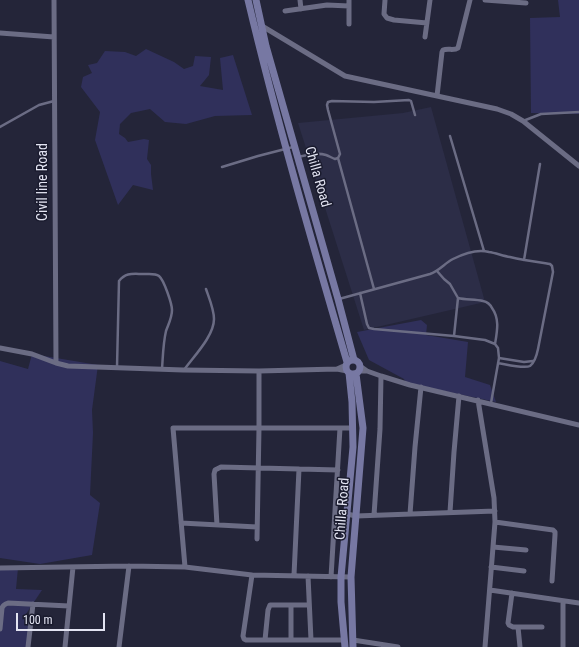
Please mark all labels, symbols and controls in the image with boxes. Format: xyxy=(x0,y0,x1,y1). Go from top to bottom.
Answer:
street label: Civil line Road xyxy=(35,143,51,221)
street label: Chilla Road xyxy=(300,145,334,209)
street label: Chilla Road xyxy=(332,477,354,541)
scale bar xyxy=(18,605,107,631)
text: 100 m xyxy=(23,613,53,627)

